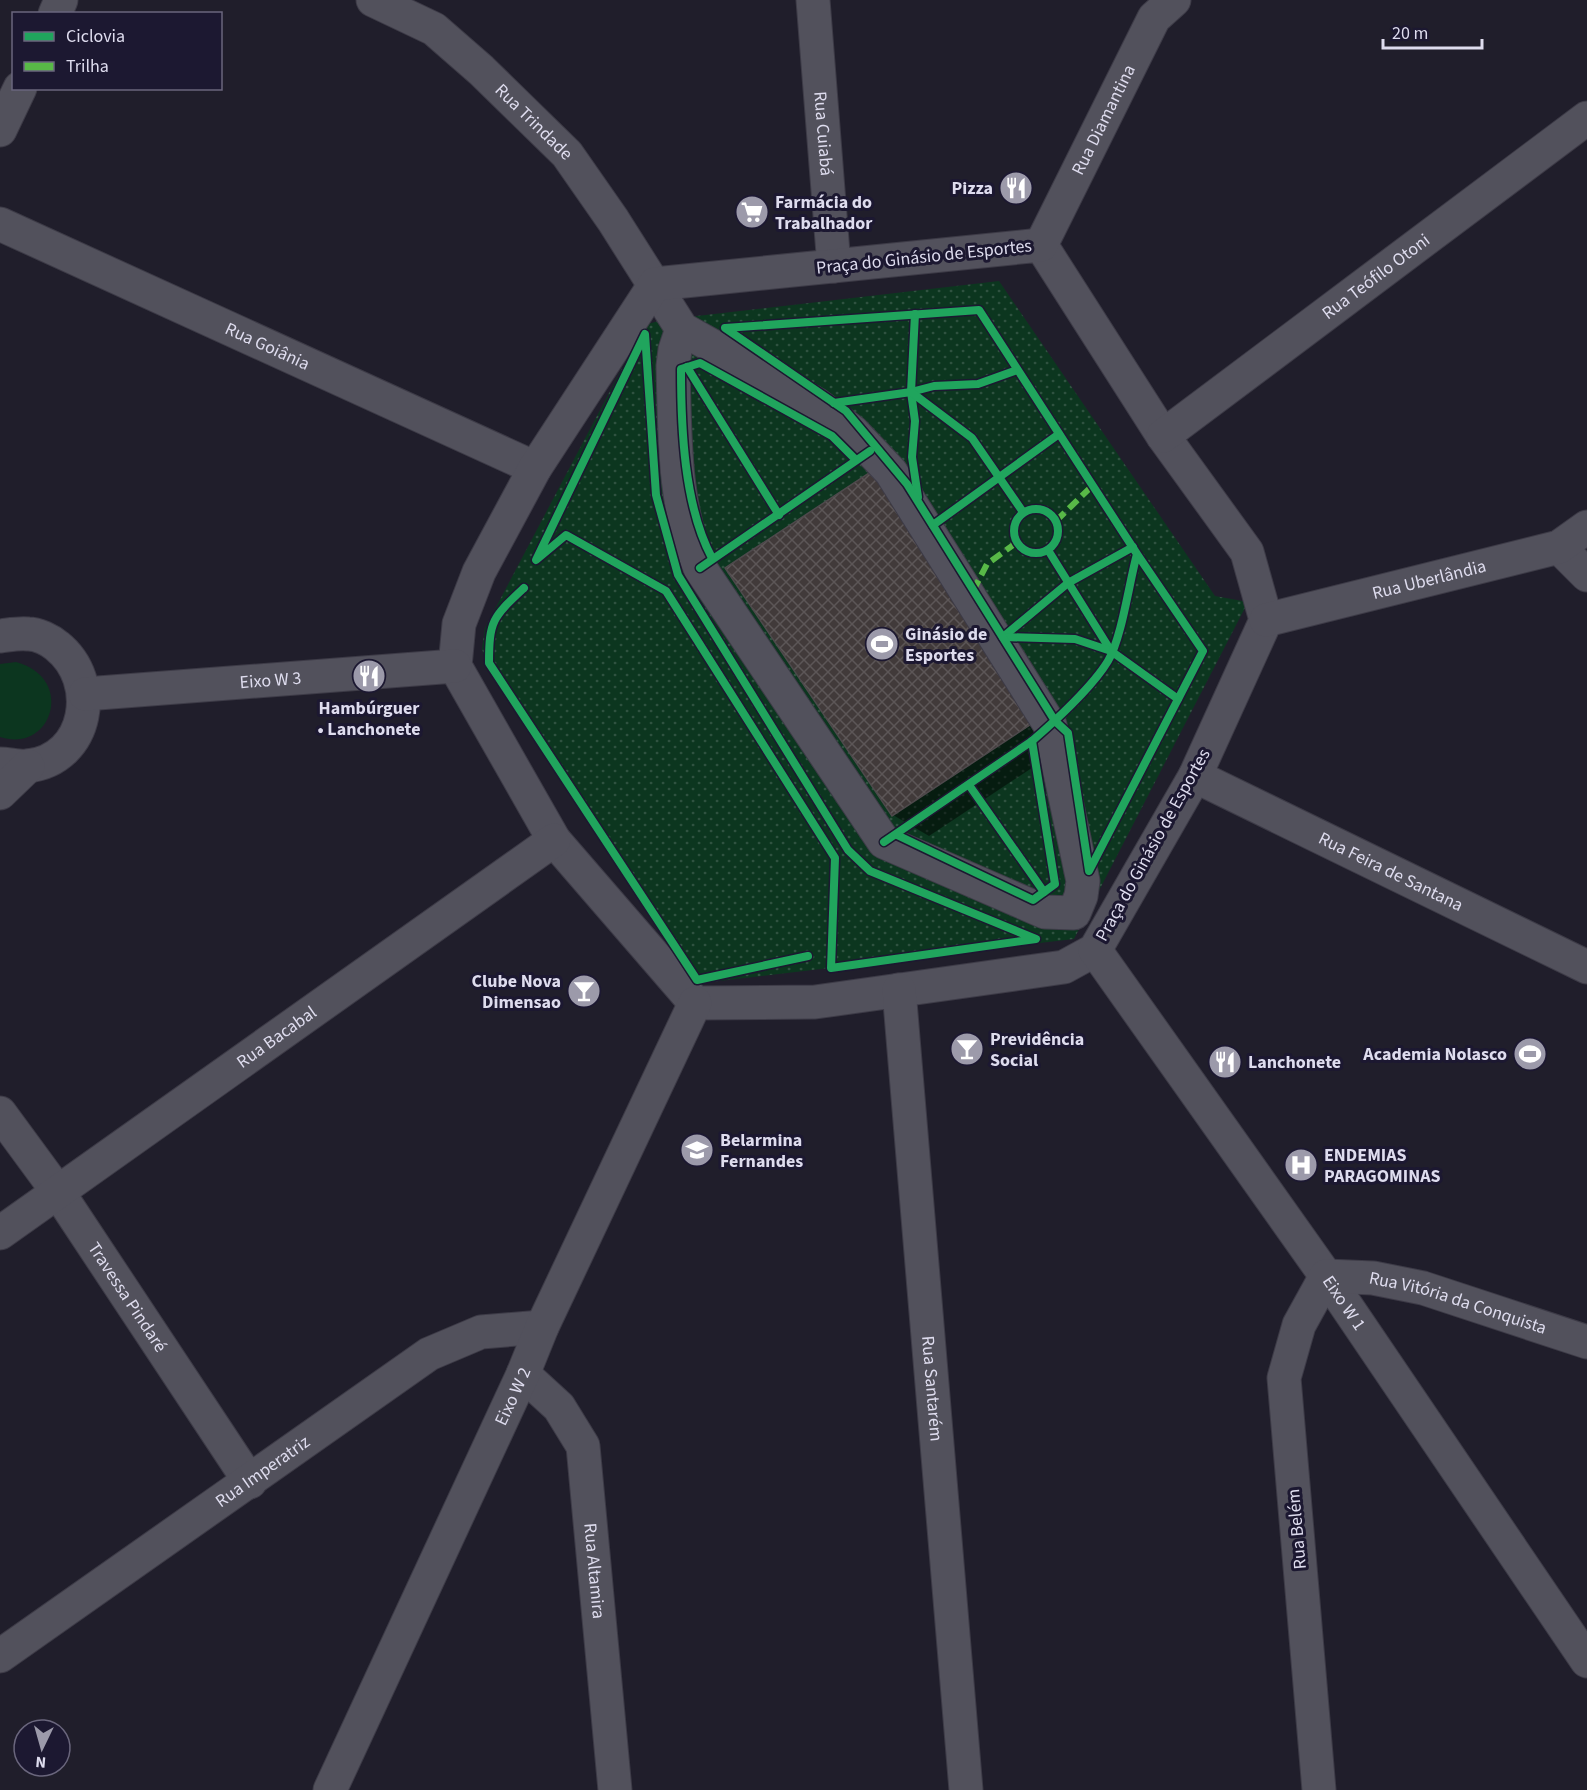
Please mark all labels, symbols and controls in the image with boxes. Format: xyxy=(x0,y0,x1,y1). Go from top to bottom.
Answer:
legend xyxy=(12,12,222,90)
scale bar xyxy=(1383,12,1482,50)
text: 20 m xyxy=(1392,21,1428,46)
text: Ciclovia xyxy=(66,24,125,49)
text: Trilha xyxy=(66,54,109,79)
street label: Rua Diamantina xyxy=(1065,60,1141,179)
street label: Rua Trindade xyxy=(489,78,579,166)
street label: Rua Cuiabá xyxy=(808,90,839,177)
restaurant icon: Pizza xyxy=(998,170,1034,206)
place label: Pizza xyxy=(952,176,993,201)
place label: Farmácia do Trabalhador xyxy=(775,190,873,236)
supermarket icon: Farmácia do Trabalhador xyxy=(734,194,770,230)
street label: Rua Teófilo Otoni xyxy=(1317,228,1435,325)
street label: Praça do Ginásio de Esportes xyxy=(815,233,1033,281)
street label: Rua Goiânia xyxy=(221,316,314,376)
street label: Rua Uberlândia xyxy=(1369,553,1489,606)
place label: Ginásio de Esportes xyxy=(905,622,987,668)
sports icon: Ginásio de Esportes xyxy=(864,626,900,662)
restaurant icon: Hambúrguer • Lanchonete xyxy=(351,658,387,694)
street label: Eixo W 3 xyxy=(239,665,302,695)
place label: Hambúrguer • Lanchonete xyxy=(318,696,420,742)
street label: Praça do Ginásio de Esportes xyxy=(1090,744,1216,946)
street label: Rua Feira de Santana xyxy=(1314,826,1468,917)
place label: Clube Nova Dimensao xyxy=(472,969,561,1015)
bar icon: Clube Nova Dimensao xyxy=(566,973,602,1009)
street label: Rua Bacabal xyxy=(231,1000,322,1074)
place label: Previdência Social xyxy=(990,1027,1084,1073)
bar icon: Previdência Social xyxy=(949,1031,985,1067)
sports icon: Academia Nolasco xyxy=(1512,1036,1548,1072)
place label: Academia Nolasco xyxy=(1362,1042,1507,1067)
restaurant icon: Lanchonete xyxy=(1207,1044,1243,1080)
place label: Lanchonete xyxy=(1248,1050,1341,1075)
place label: Belarmina Fernandes xyxy=(720,1128,803,1174)
school or university icon: Belarmina Fernandes xyxy=(679,1132,715,1168)
place label: ENDEMIAS PARAGOMINAS xyxy=(1324,1143,1441,1189)
hospital icon: ENDEMIAS PARAGOMINAS xyxy=(1283,1147,1319,1183)
street label: Travessa Pindaré xyxy=(82,1237,173,1357)
street label: Rua Vitória da Conquista xyxy=(1367,1265,1550,1340)
street label: Eixo W 1 xyxy=(1317,1270,1372,1335)
street label: Rua Santarém xyxy=(916,1335,949,1442)
street label: Eixo W 2 xyxy=(488,1363,537,1430)
street label: Rua Imperatriz xyxy=(210,1429,315,1513)
street label: Rua Belém xyxy=(1281,1488,1313,1570)
street label: Rua Altamira xyxy=(578,1522,612,1620)
north arrow xyxy=(12,1718,72,1778)
text: N xyxy=(35,1751,47,1773)

